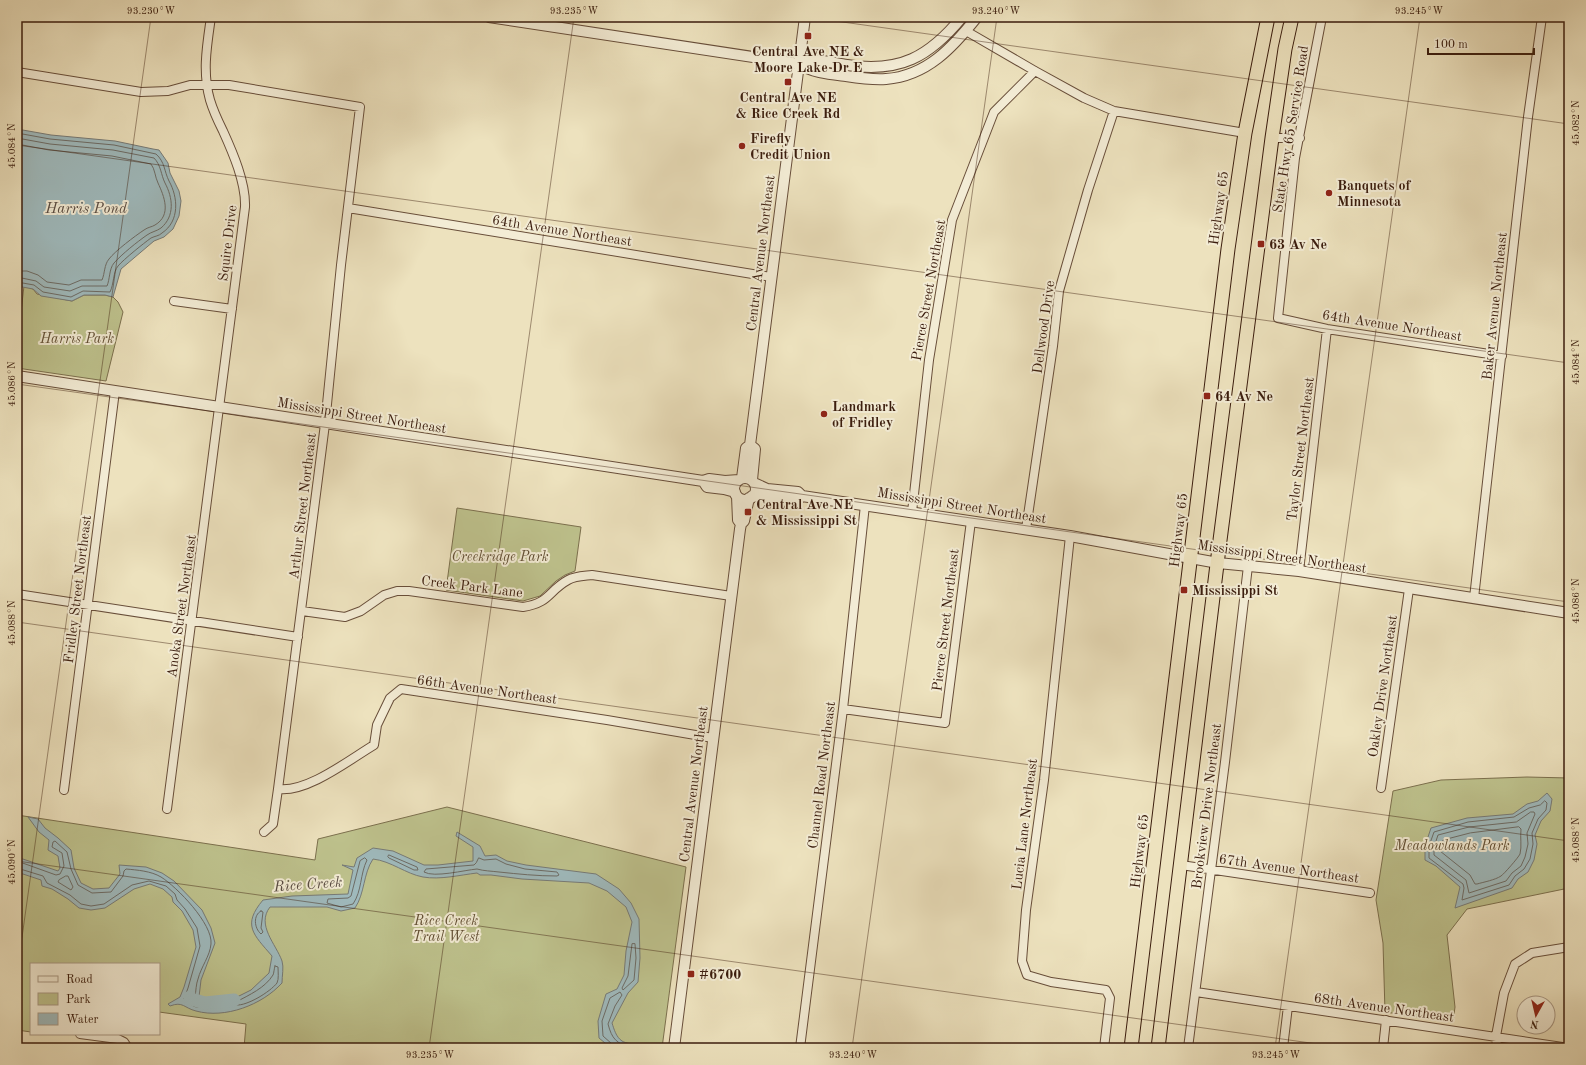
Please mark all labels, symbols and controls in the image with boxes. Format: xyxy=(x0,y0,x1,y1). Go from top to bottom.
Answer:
text: 93.230°W xyxy=(127,6,175,16)
text: 93.235°W xyxy=(550,6,598,16)
text: 93.240°W xyxy=(972,6,1020,16)
text: 93.245°W xyxy=(1395,6,1443,16)
scale bar xyxy=(1428,30,1534,56)
marker: Central Ave NE & Moore Lake Dr E xyxy=(803,31,813,41)
text: 100 m xyxy=(1434,39,1468,51)
place label: Central Ave NE & Moore Lake Dr E xyxy=(752,45,864,75)
street label: State Hwy 65 Service Road xyxy=(1271,45,1311,214)
marker: Central Ave NE & Rice Creek Rd xyxy=(783,77,793,87)
place label: Central Ave NE & Rice Creek Rd xyxy=(736,91,841,121)
text: 45.082°N xyxy=(1571,100,1581,146)
text: 45.084°N xyxy=(7,123,17,169)
place label: Firefly Credit Union xyxy=(750,132,831,162)
marker: Firefly Credit Union xyxy=(737,141,747,151)
street label: Highway 65 xyxy=(1207,170,1231,246)
street label: Central Avenue Northeast xyxy=(744,174,778,332)
place label: Banquets of Minnesota xyxy=(1337,179,1412,209)
marker: Banquets of Minnesota xyxy=(1324,188,1334,198)
water label: Harris Pond xyxy=(44,202,128,217)
street label: Squire Drive xyxy=(216,204,240,282)
street label: 64th Avenue Northeast xyxy=(491,213,633,249)
street label: Pierce Street Northeast xyxy=(910,218,948,362)
street label: Baker Avenue Northeast xyxy=(1480,231,1510,381)
place label: 63 Av Ne xyxy=(1269,238,1327,252)
marker: 63 Av Ne xyxy=(1256,239,1266,249)
street label: Dellwood Drive xyxy=(1031,280,1057,375)
street label: 64th Avenue Northeast xyxy=(1321,308,1463,344)
park label: Harris Park xyxy=(39,332,114,346)
text: 45.084°N xyxy=(1571,339,1581,385)
text: 45.086°N xyxy=(7,361,17,407)
street label: Taylor Street Northeast xyxy=(1285,376,1317,522)
place label: 64 Av Ne xyxy=(1215,390,1273,404)
marker: 64 Av Ne xyxy=(1202,391,1212,401)
street label: Mississippi Street Northeast xyxy=(276,396,447,436)
place label: Landmark of Fridley xyxy=(832,400,896,430)
marker: Landmark of Fridley xyxy=(819,409,829,419)
street label: Arthur Street Northeast xyxy=(287,432,319,580)
street label: Mississippi Street Northeast xyxy=(876,486,1047,526)
street label: Highway 65 xyxy=(1167,492,1190,568)
place label: Central Ave NE & Mississippi St xyxy=(756,498,857,528)
marker: Central Ave NE & Mississippi St xyxy=(743,507,753,517)
street label: Fridley Street Northeast xyxy=(62,514,94,664)
street label: Anoka Street Northeast xyxy=(165,533,199,679)
street label: Mississippi Street Northeast xyxy=(1196,538,1368,576)
street label: Pierce Street Northeast xyxy=(930,548,962,692)
park label: Creekridge Park xyxy=(451,550,549,565)
street label: Creek Park Lane xyxy=(420,574,523,600)
text: 45.086°N xyxy=(1571,578,1581,624)
place label: Mississippi St xyxy=(1192,584,1278,598)
marker: Mississippi St xyxy=(1179,585,1189,595)
text: 45.088°N xyxy=(7,600,17,646)
street label: Oakley Drive Northeast xyxy=(1366,614,1400,758)
street label: 66th Avenue Northeast xyxy=(416,673,558,707)
street label: Channel Road Northeast xyxy=(806,700,838,850)
street label: Central Avenue Northeast xyxy=(677,705,711,863)
street label: Brookview Drive Northeast xyxy=(1190,722,1224,890)
street label: Lucia Lane Northeast xyxy=(1010,758,1040,891)
street label: Highway 65 xyxy=(1128,813,1151,889)
text: 45.088°N xyxy=(1571,817,1581,863)
text: 45.090°N xyxy=(7,839,17,885)
park label: Meadowlands Park xyxy=(1393,839,1510,853)
street label: 67th Avenue Northeast xyxy=(1218,852,1360,886)
water label: Rice Creek xyxy=(272,876,343,895)
park label: Rice Creek Trail West xyxy=(412,914,480,944)
legend xyxy=(30,963,160,1035)
place label: #6700 xyxy=(699,968,741,982)
marker: #6700 xyxy=(686,969,696,979)
text: Road xyxy=(66,974,93,986)
street label: 68th Avenue Northeast xyxy=(1313,991,1455,1025)
text: Park xyxy=(66,994,91,1006)
north arrow xyxy=(1516,995,1556,1035)
text: Water xyxy=(66,1014,99,1026)
text: N xyxy=(1529,1017,1540,1029)
text: 93.235°W xyxy=(406,1050,454,1060)
text: 93.240°W xyxy=(829,1050,877,1060)
text: 93.245°W xyxy=(1252,1050,1300,1060)

